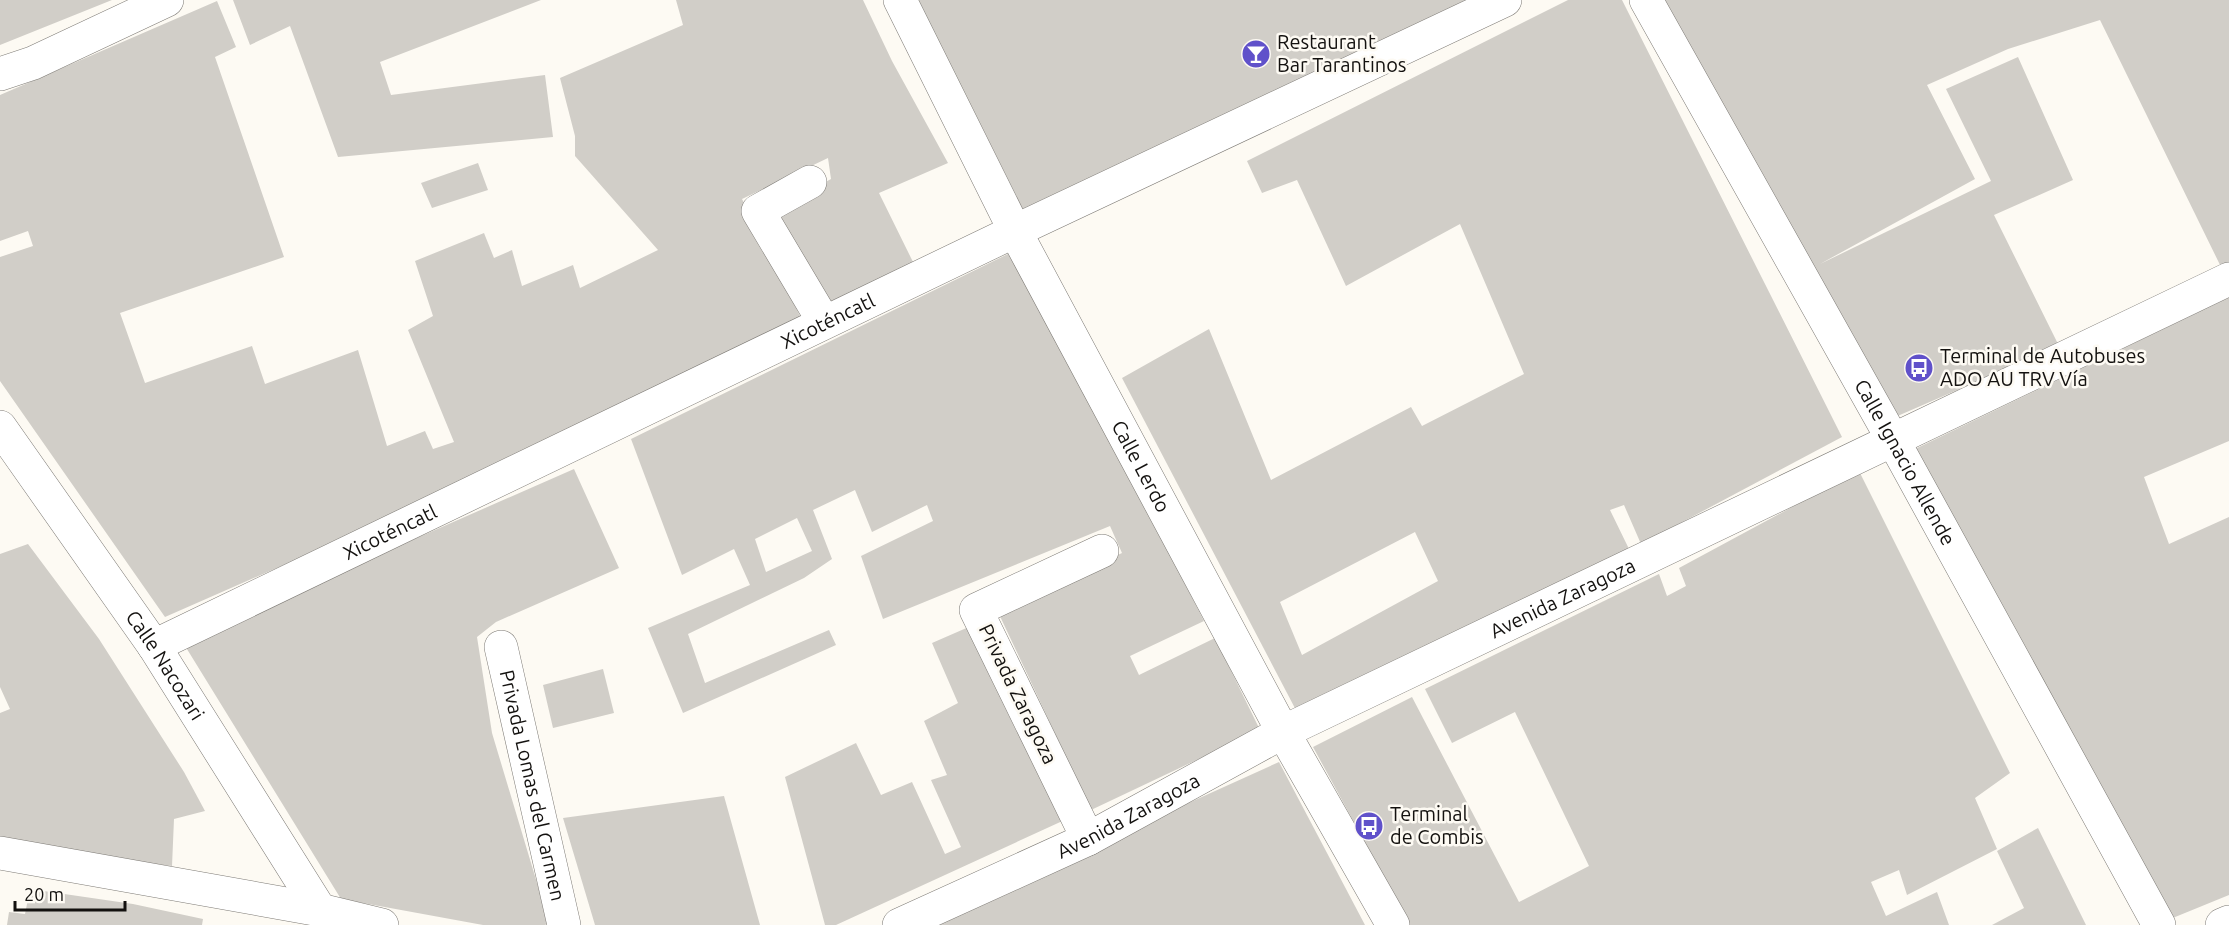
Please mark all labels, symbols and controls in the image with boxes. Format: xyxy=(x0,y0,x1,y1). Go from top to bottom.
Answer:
place label: Restaurant Bar Tarantinos xyxy=(1277,30,1407,76)
bar icon: Restaurant Bar Tarantinos xyxy=(1240,38,1272,70)
street label: Xicoténcatl xyxy=(777,288,878,353)
place label: Terminal de Autobuses ADO AU TRV Vía xyxy=(1940,344,2145,390)
bus stop icon: Terminal de Autobuses ADO AU TRV Vía xyxy=(1903,352,1935,384)
street label: Calle Ignacio Allende xyxy=(1850,375,1961,549)
street label: Calle Lerdo xyxy=(1107,416,1175,516)
street label: Xicoténcatl xyxy=(339,499,440,564)
street label: Avenida Zaragoza xyxy=(1486,553,1639,642)
street label: Calle Nacozari xyxy=(122,606,210,724)
street label: Privada Zaragoza xyxy=(975,620,1062,768)
street label: Privada Lomas del Carmen xyxy=(496,668,570,903)
street label: Avenida Zaragoza xyxy=(1053,768,1203,863)
place label: Terminal de Combis xyxy=(1390,802,1484,848)
bus stop icon: Terminal de Combis xyxy=(1353,810,1385,842)
scale bar xyxy=(15,874,124,912)
text: 20 m xyxy=(24,884,64,904)

